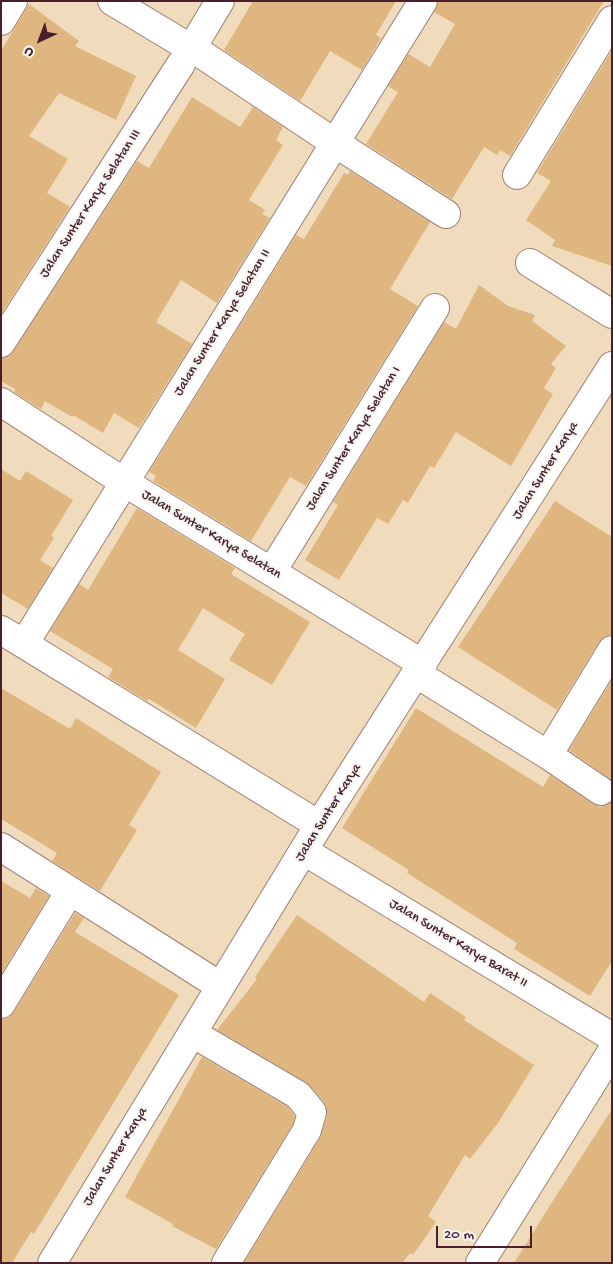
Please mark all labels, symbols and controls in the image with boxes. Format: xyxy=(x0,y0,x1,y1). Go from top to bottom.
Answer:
north arrow xyxy=(15,15,65,65)
text: U xyxy=(21,42,38,60)
street label: Jalan Sunter Karya Selatan III xyxy=(37,127,145,281)
street label: Jalan Sunter Karya Selatan II xyxy=(171,246,275,400)
street label: Jalan Sunter Karya Selatan I xyxy=(303,364,405,514)
street label: Jalan Sunter Karya xyxy=(509,419,583,523)
street label: Jalan Sunter Karya Selatan xyxy=(138,487,284,583)
street label: Jalan Sunter Karya xyxy=(292,761,366,865)
street label: Jalan Sunter Karya Barat II xyxy=(386,896,530,992)
street label: Jalan Sunter Karya xyxy=(80,1105,152,1209)
scale bar xyxy=(438,1216,534,1248)
text: 20 m xyxy=(444,1226,474,1244)

